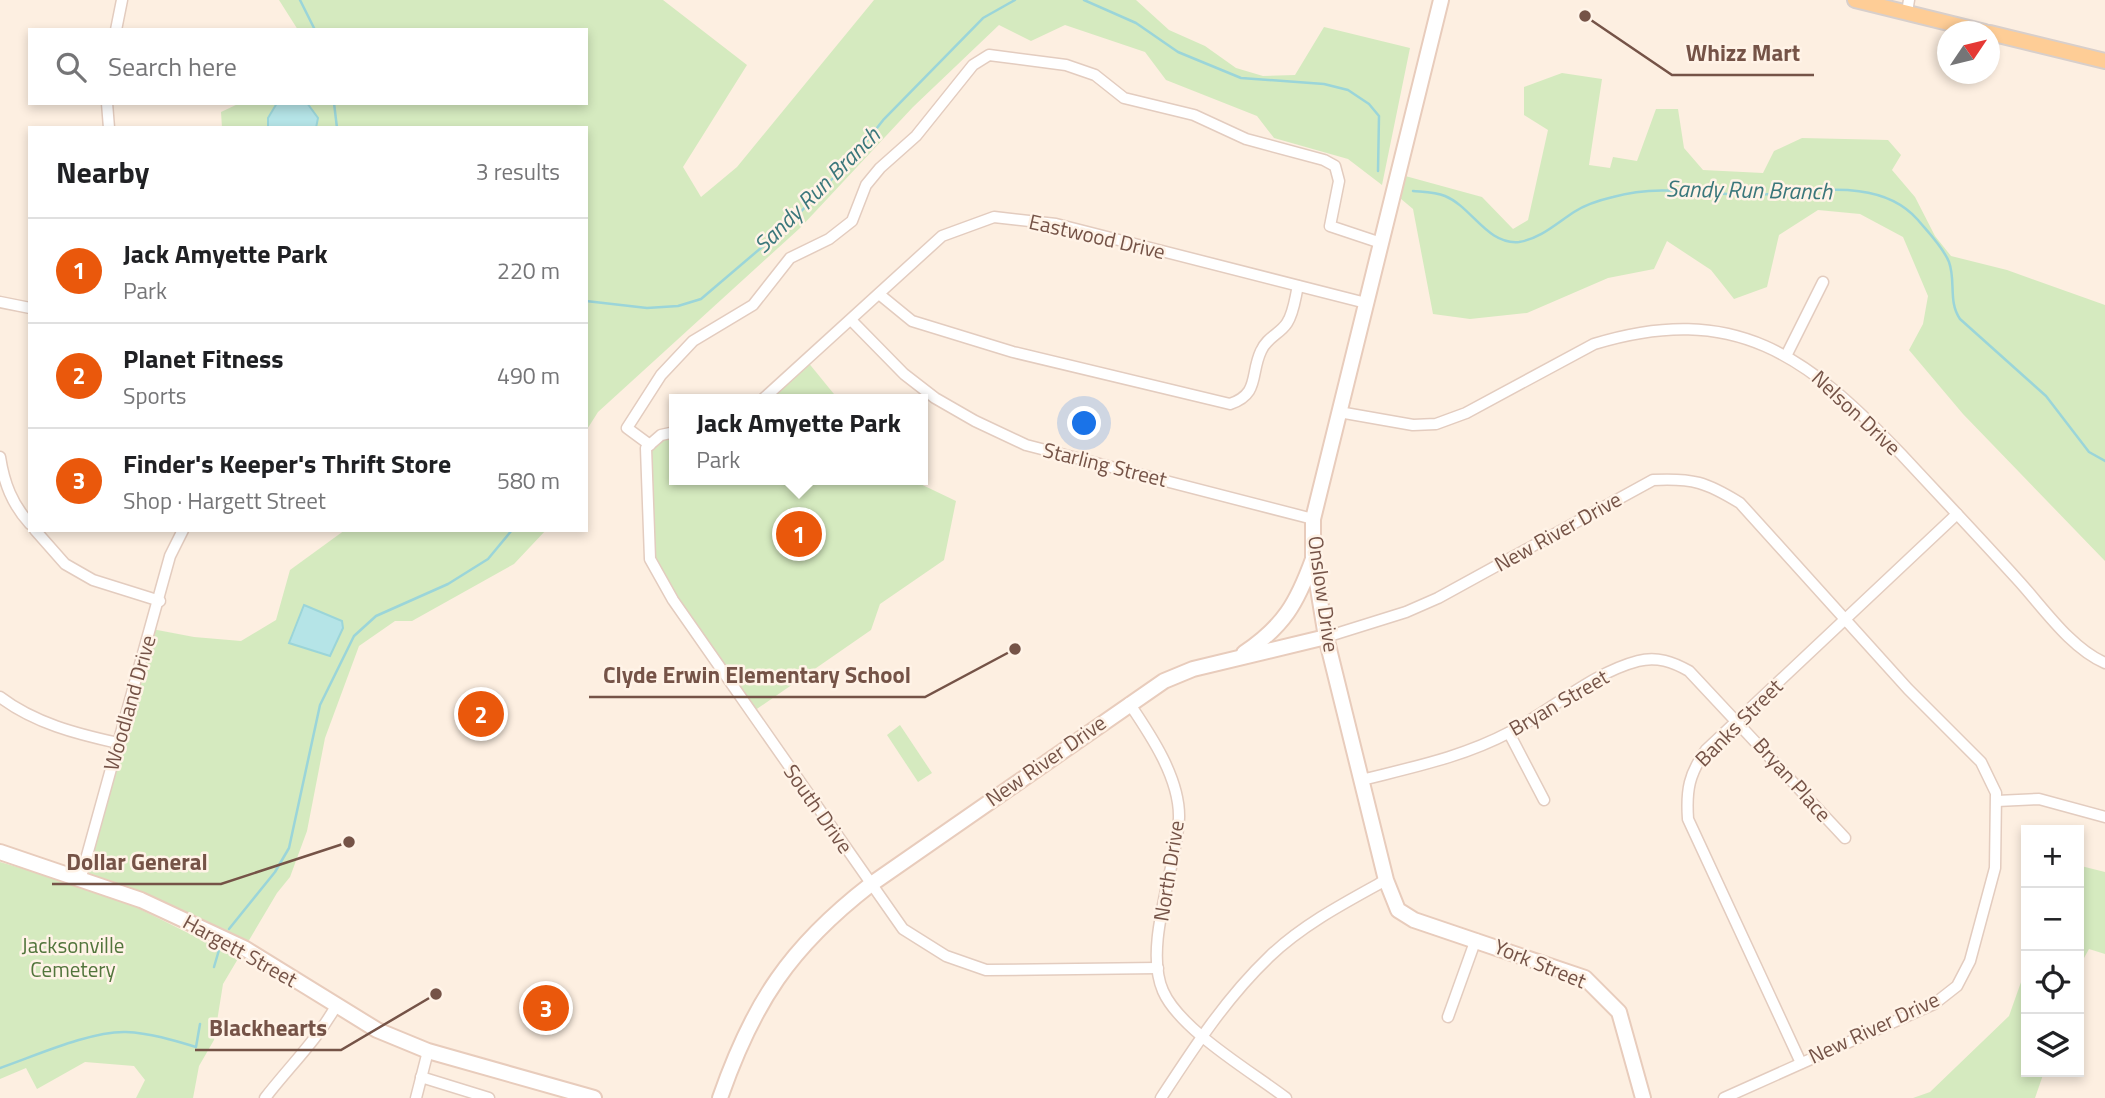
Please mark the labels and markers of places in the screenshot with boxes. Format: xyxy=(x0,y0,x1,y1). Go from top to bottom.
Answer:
callout: Whizz Mart xyxy=(1672,31,1814,75)
pin: 1 xyxy=(776,508,822,560)
callout: Clyde Erwin Elementary School xyxy=(589,653,925,697)
pin: 2 xyxy=(458,688,504,740)
callout: Dollar General xyxy=(52,840,221,884)
pin: 3 xyxy=(523,982,569,1034)
callout: Blackhearts xyxy=(195,1006,341,1050)

